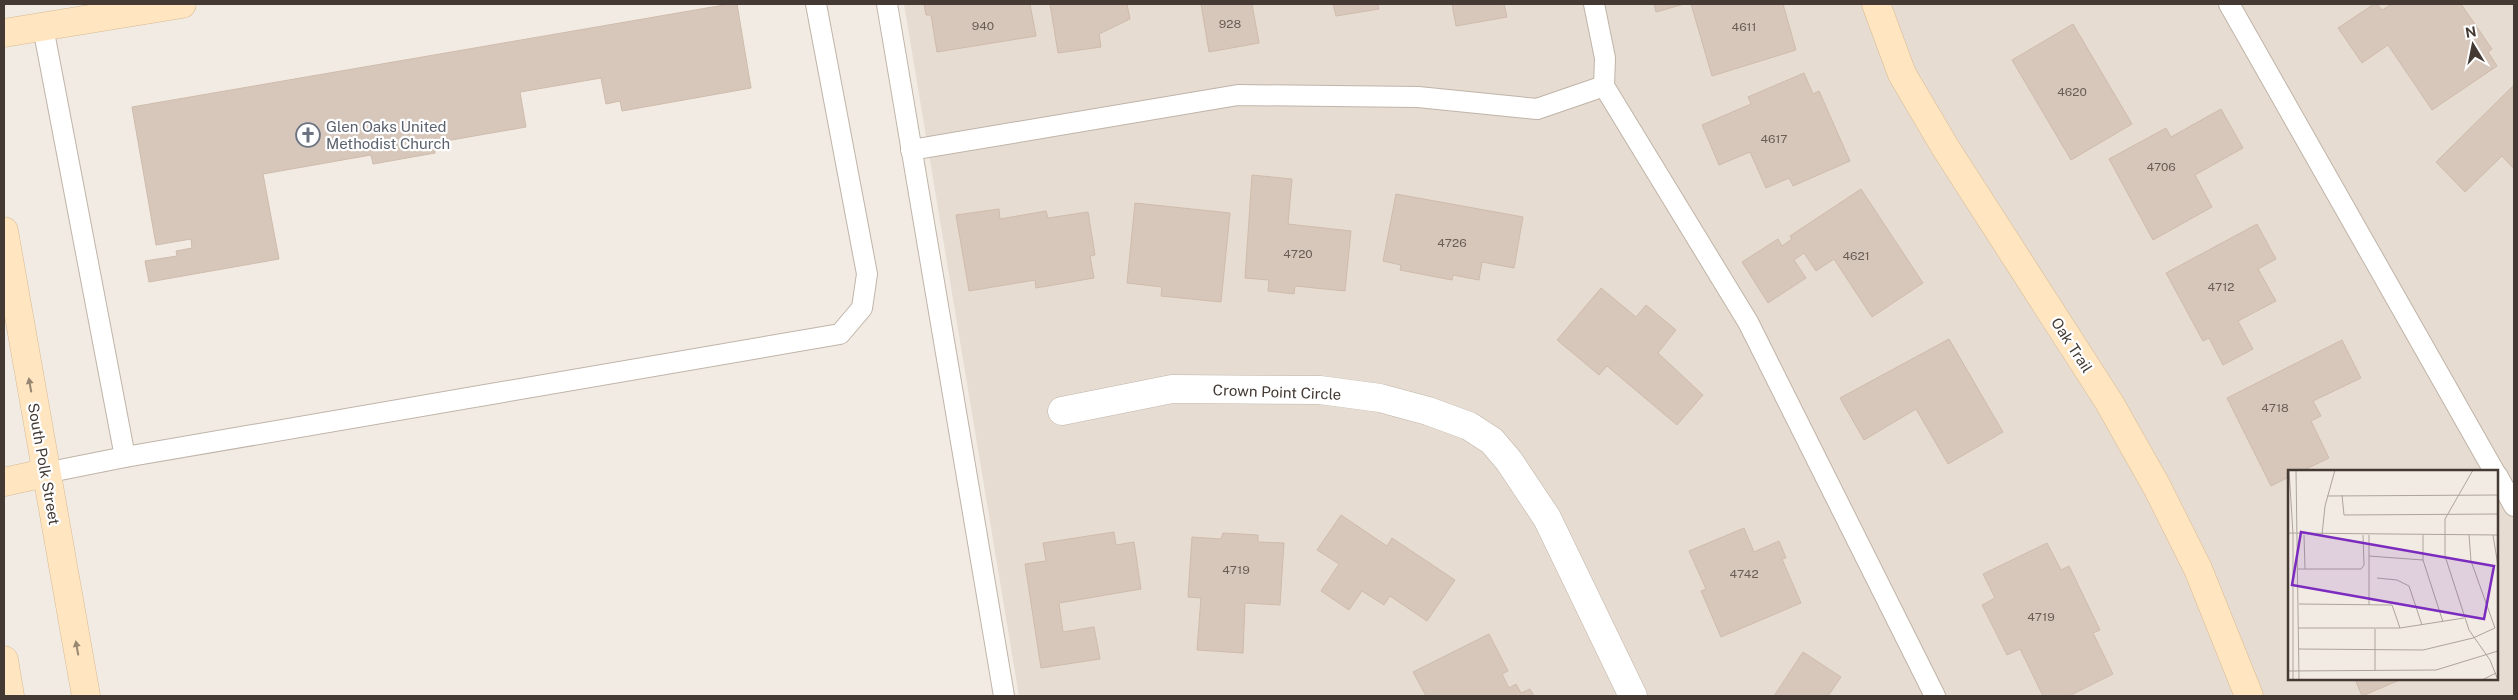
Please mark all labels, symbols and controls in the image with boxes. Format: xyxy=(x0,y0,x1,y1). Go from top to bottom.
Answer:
house number: 928 xyxy=(1219,17,1241,31)
house number: 940 xyxy=(972,19,994,33)
house number: 4611 xyxy=(1732,20,1756,34)
north arrow xyxy=(2448,20,2498,70)
text: N xyxy=(2464,23,2478,41)
house number: 4620 xyxy=(2057,85,2087,99)
place label: Glen Oaks United Methodist Church xyxy=(326,118,450,152)
church icon: Glen Oaks United Methodist Church xyxy=(295,122,321,148)
house number: 4617 xyxy=(1760,132,1788,146)
house number: 4706 xyxy=(2146,160,2176,174)
house number: 4726 xyxy=(1437,236,1467,250)
house number: 4720 xyxy=(1283,247,1313,261)
house number: 4621 xyxy=(1842,249,1870,263)
house number: 4712 xyxy=(2207,280,2235,294)
street label: Oak Trail xyxy=(2048,314,2096,376)
one-way arrow xyxy=(26,377,34,393)
street label: Crown Point Circle xyxy=(1212,381,1342,403)
house number: 4718 xyxy=(2261,401,2289,415)
street label: South Polk Street xyxy=(25,402,63,526)
inset map xyxy=(2288,470,2498,680)
house number: 4719 xyxy=(1222,563,1250,577)
house number: 4742 xyxy=(1729,567,1759,581)
house number: 4719 xyxy=(2027,610,2055,624)
one-way arrow xyxy=(73,640,81,656)

